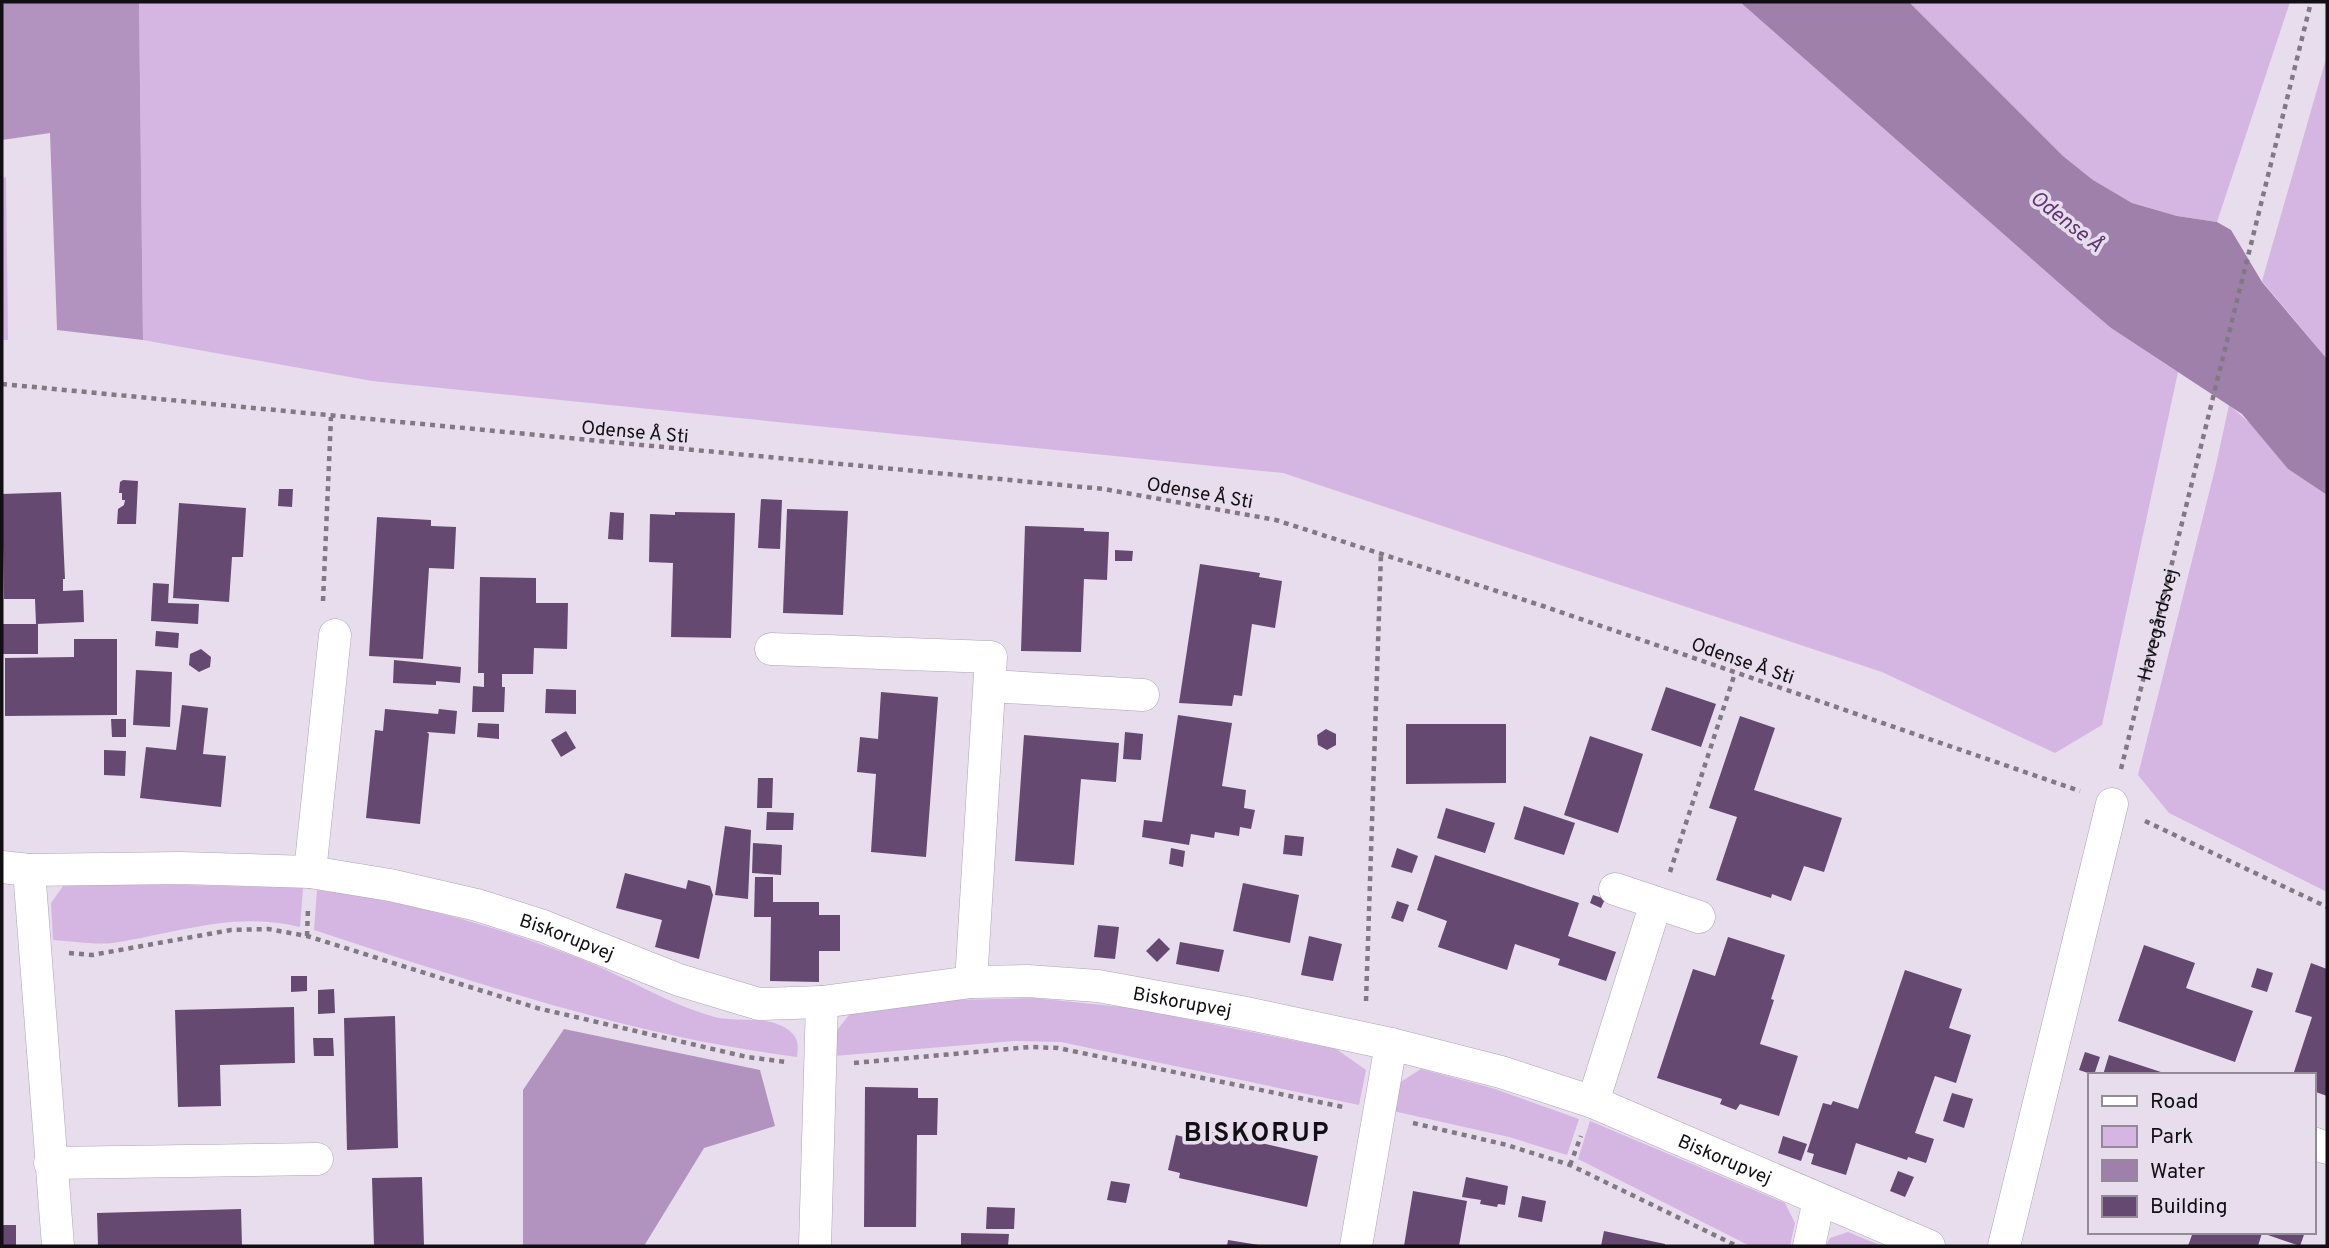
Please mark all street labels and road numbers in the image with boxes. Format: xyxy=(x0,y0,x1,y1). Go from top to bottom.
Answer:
street label: Odense Å Sti xyxy=(580,416,689,450)
street label: Odense Å Sti xyxy=(1145,473,1255,515)
street label: Havegårdsvej xyxy=(2133,566,2184,683)
street label: Odense Å Sti xyxy=(1688,633,1797,691)
street label: Biskorupvej xyxy=(516,909,617,967)
street label: Biskorupvej xyxy=(1131,983,1233,1024)
street label: Biskorupvej xyxy=(1674,1130,1775,1191)

